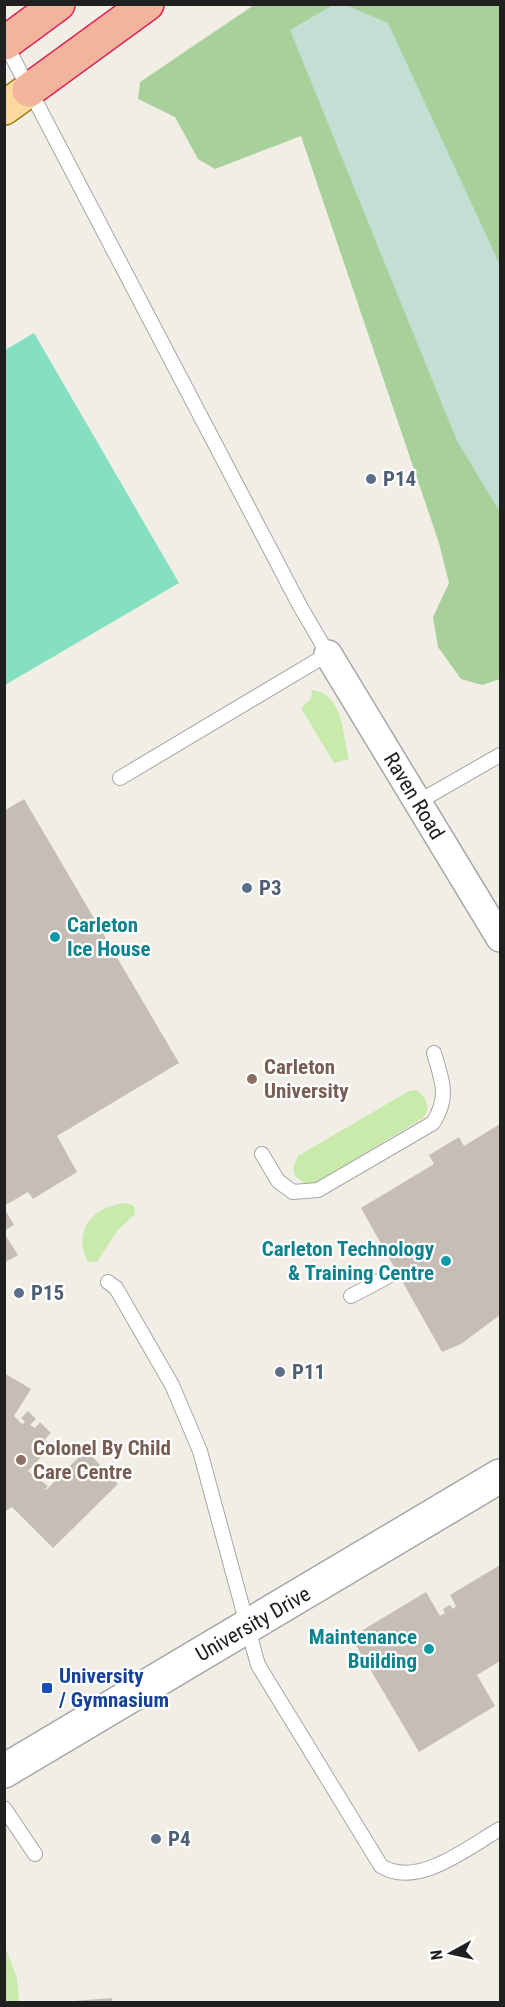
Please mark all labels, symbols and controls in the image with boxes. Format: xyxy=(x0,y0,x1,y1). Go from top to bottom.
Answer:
place label: P14 xyxy=(383,467,416,491)
marker: P14 xyxy=(364,472,378,486)
street label: Raven Road xyxy=(379,748,449,844)
place label: P3 xyxy=(259,876,282,900)
marker: P3 xyxy=(240,881,254,895)
place label: Carleton Ice House xyxy=(67,913,150,961)
marker: Carleton Ice House xyxy=(48,930,62,944)
place label: Carleton University xyxy=(264,1055,349,1103)
marker: Carleton University xyxy=(245,1072,259,1086)
place label: Carleton Technology & Training Centre xyxy=(262,1237,435,1285)
marker: Carleton Technology & Training Centre xyxy=(439,1254,453,1268)
place label: P15 xyxy=(31,1281,64,1305)
marker: P15 xyxy=(12,1286,26,1300)
place label: P11 xyxy=(292,1360,325,1384)
marker: P11 xyxy=(273,1365,287,1379)
place label: Colonel By Child Care Centre xyxy=(33,1436,171,1484)
marker: Colonel By Child Care Centre xyxy=(14,1453,28,1467)
street label: University Drive xyxy=(192,1582,315,1666)
place label: Maintenance Building xyxy=(309,1625,417,1673)
marker: Maintenance Building xyxy=(422,1642,436,1656)
place label: University / Gymnasium xyxy=(58,1664,169,1712)
marker: University / Gymnasium xyxy=(40,1681,54,1695)
place label: P4 xyxy=(168,1827,191,1851)
marker: P4 xyxy=(149,1832,163,1846)
north arrow xyxy=(421,1923,481,1983)
text: N xyxy=(427,1949,447,1961)

